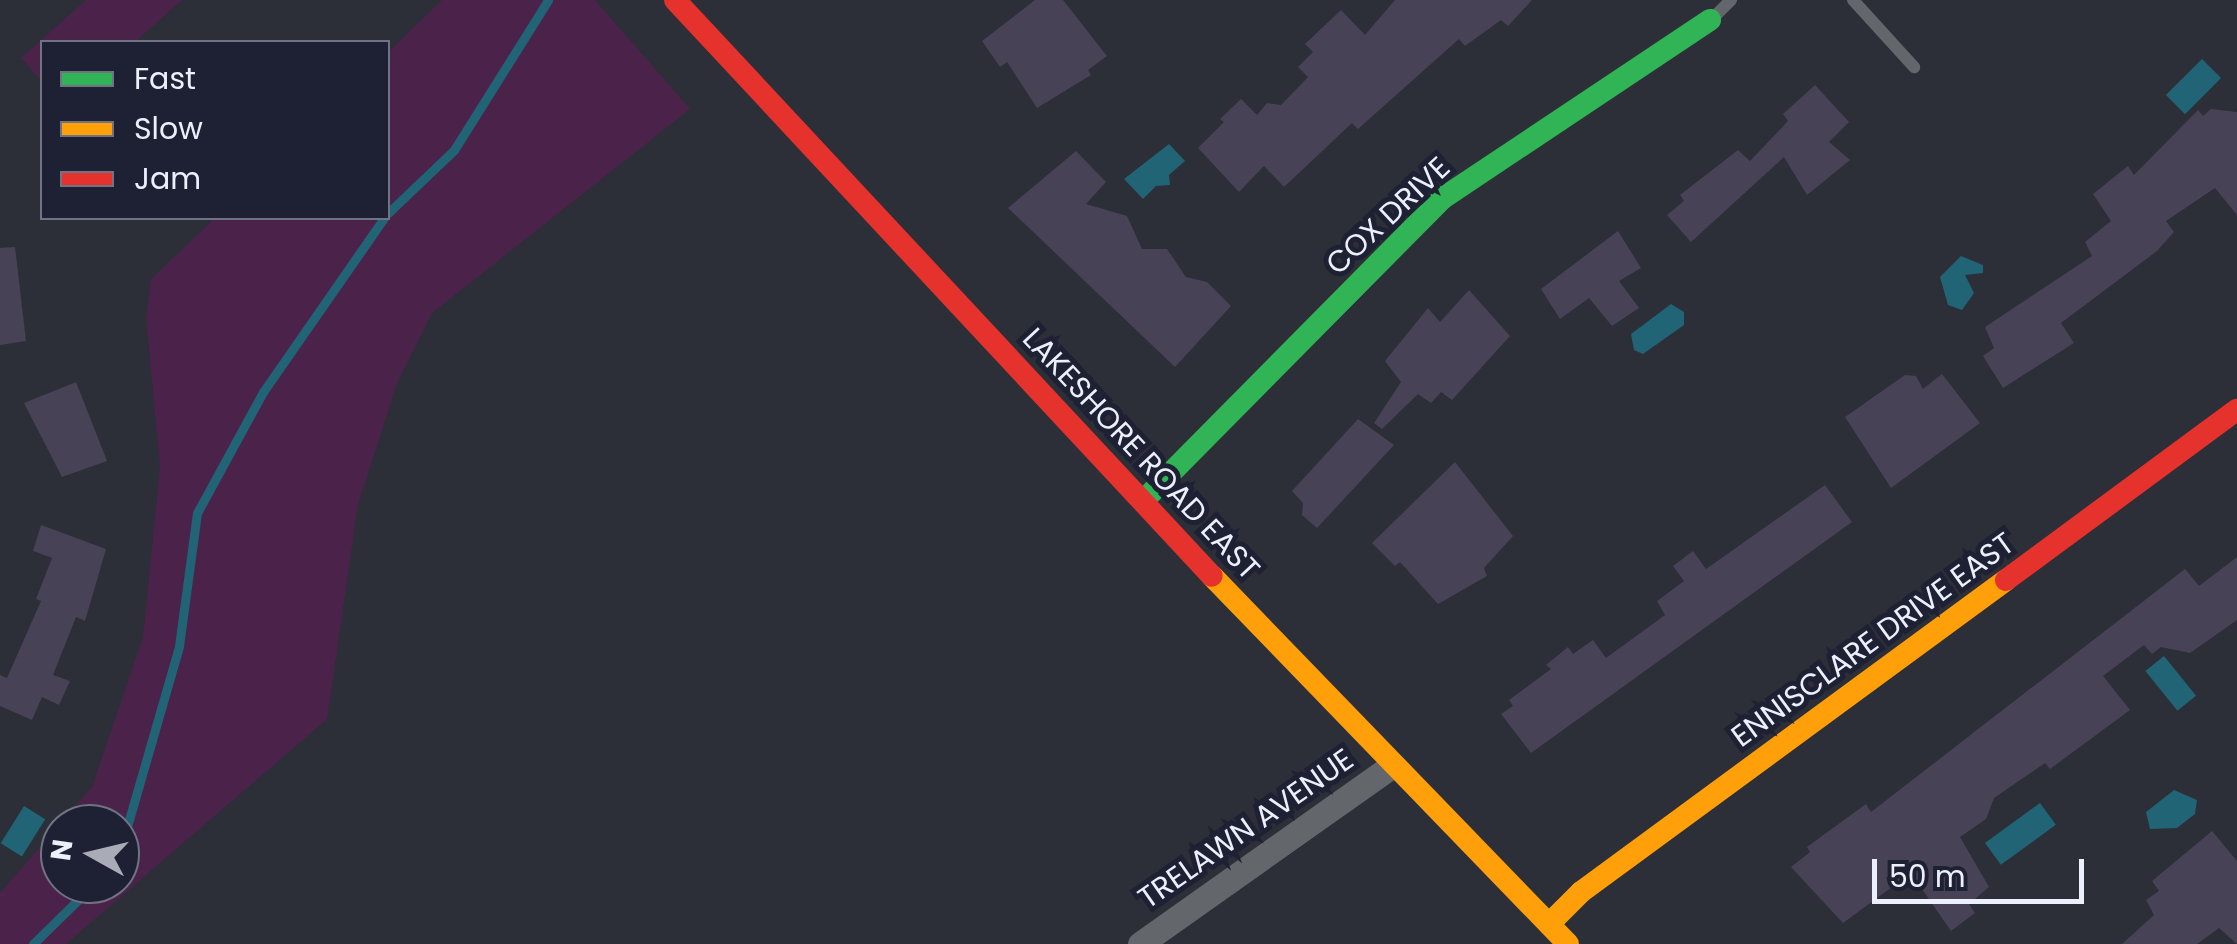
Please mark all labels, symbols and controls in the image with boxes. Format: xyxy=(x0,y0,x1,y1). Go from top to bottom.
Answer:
legend xyxy=(40,40,390,220)
text: Fast xyxy=(134,57,196,100)
text: Slow xyxy=(134,107,203,150)
street label: COX DRIVE xyxy=(1319,150,1457,282)
text: Jam xyxy=(134,157,201,200)
street label: LAKESHORE ROAD EAST xyxy=(1015,321,1267,587)
street label: ENNISCLARE DRIVE EAST xyxy=(1725,525,2021,755)
street label: TRELAWN AVENUE xyxy=(1132,741,1360,917)
north arrow xyxy=(40,804,140,904)
text: N xyxy=(41,837,83,863)
scale bar xyxy=(1877,839,2090,901)
text: 50 m xyxy=(1889,855,1966,898)

